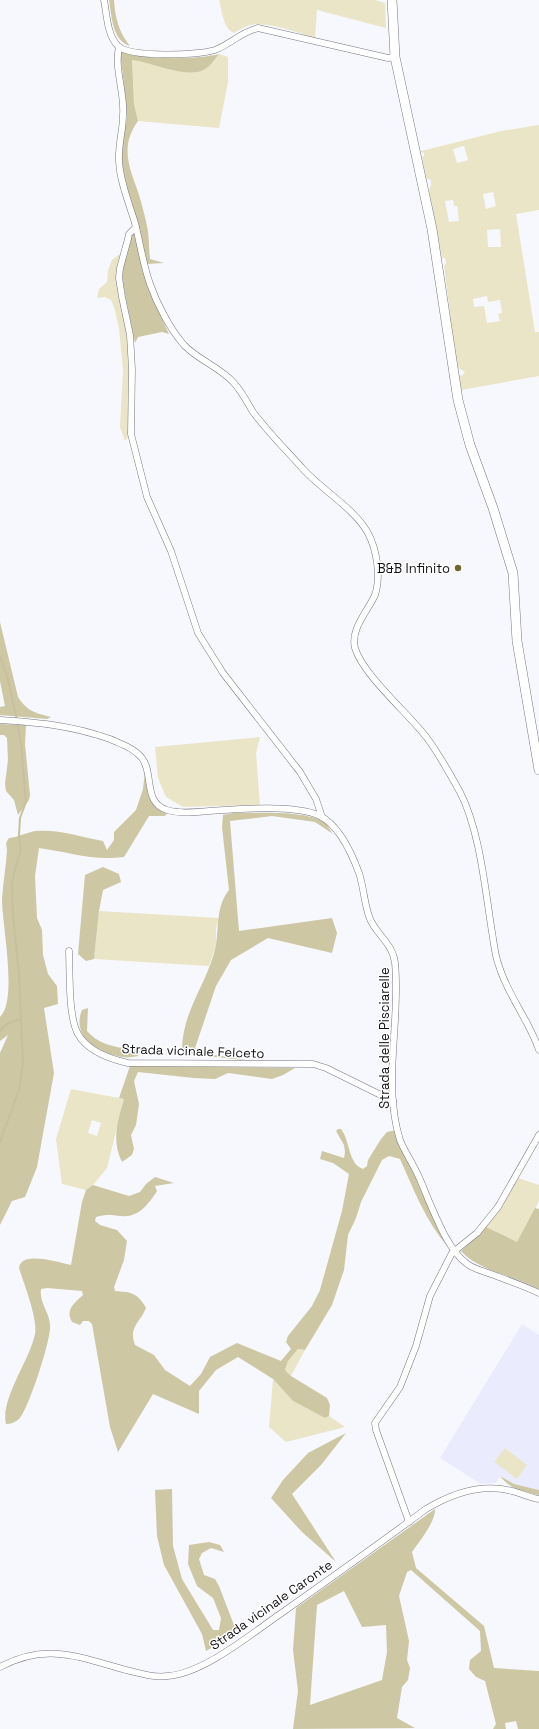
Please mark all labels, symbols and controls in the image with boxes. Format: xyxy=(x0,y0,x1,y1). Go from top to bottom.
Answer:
place label: B&B Infinito xyxy=(377,560,450,577)
marker: B&B Infinito xyxy=(453,563,463,573)
street label: Strada delle Pisciarelle xyxy=(376,967,393,1109)
street label: Strada vicinale Felceto xyxy=(121,1040,265,1062)
street label: Strada vicinale Caronte xyxy=(206,1556,336,1654)

